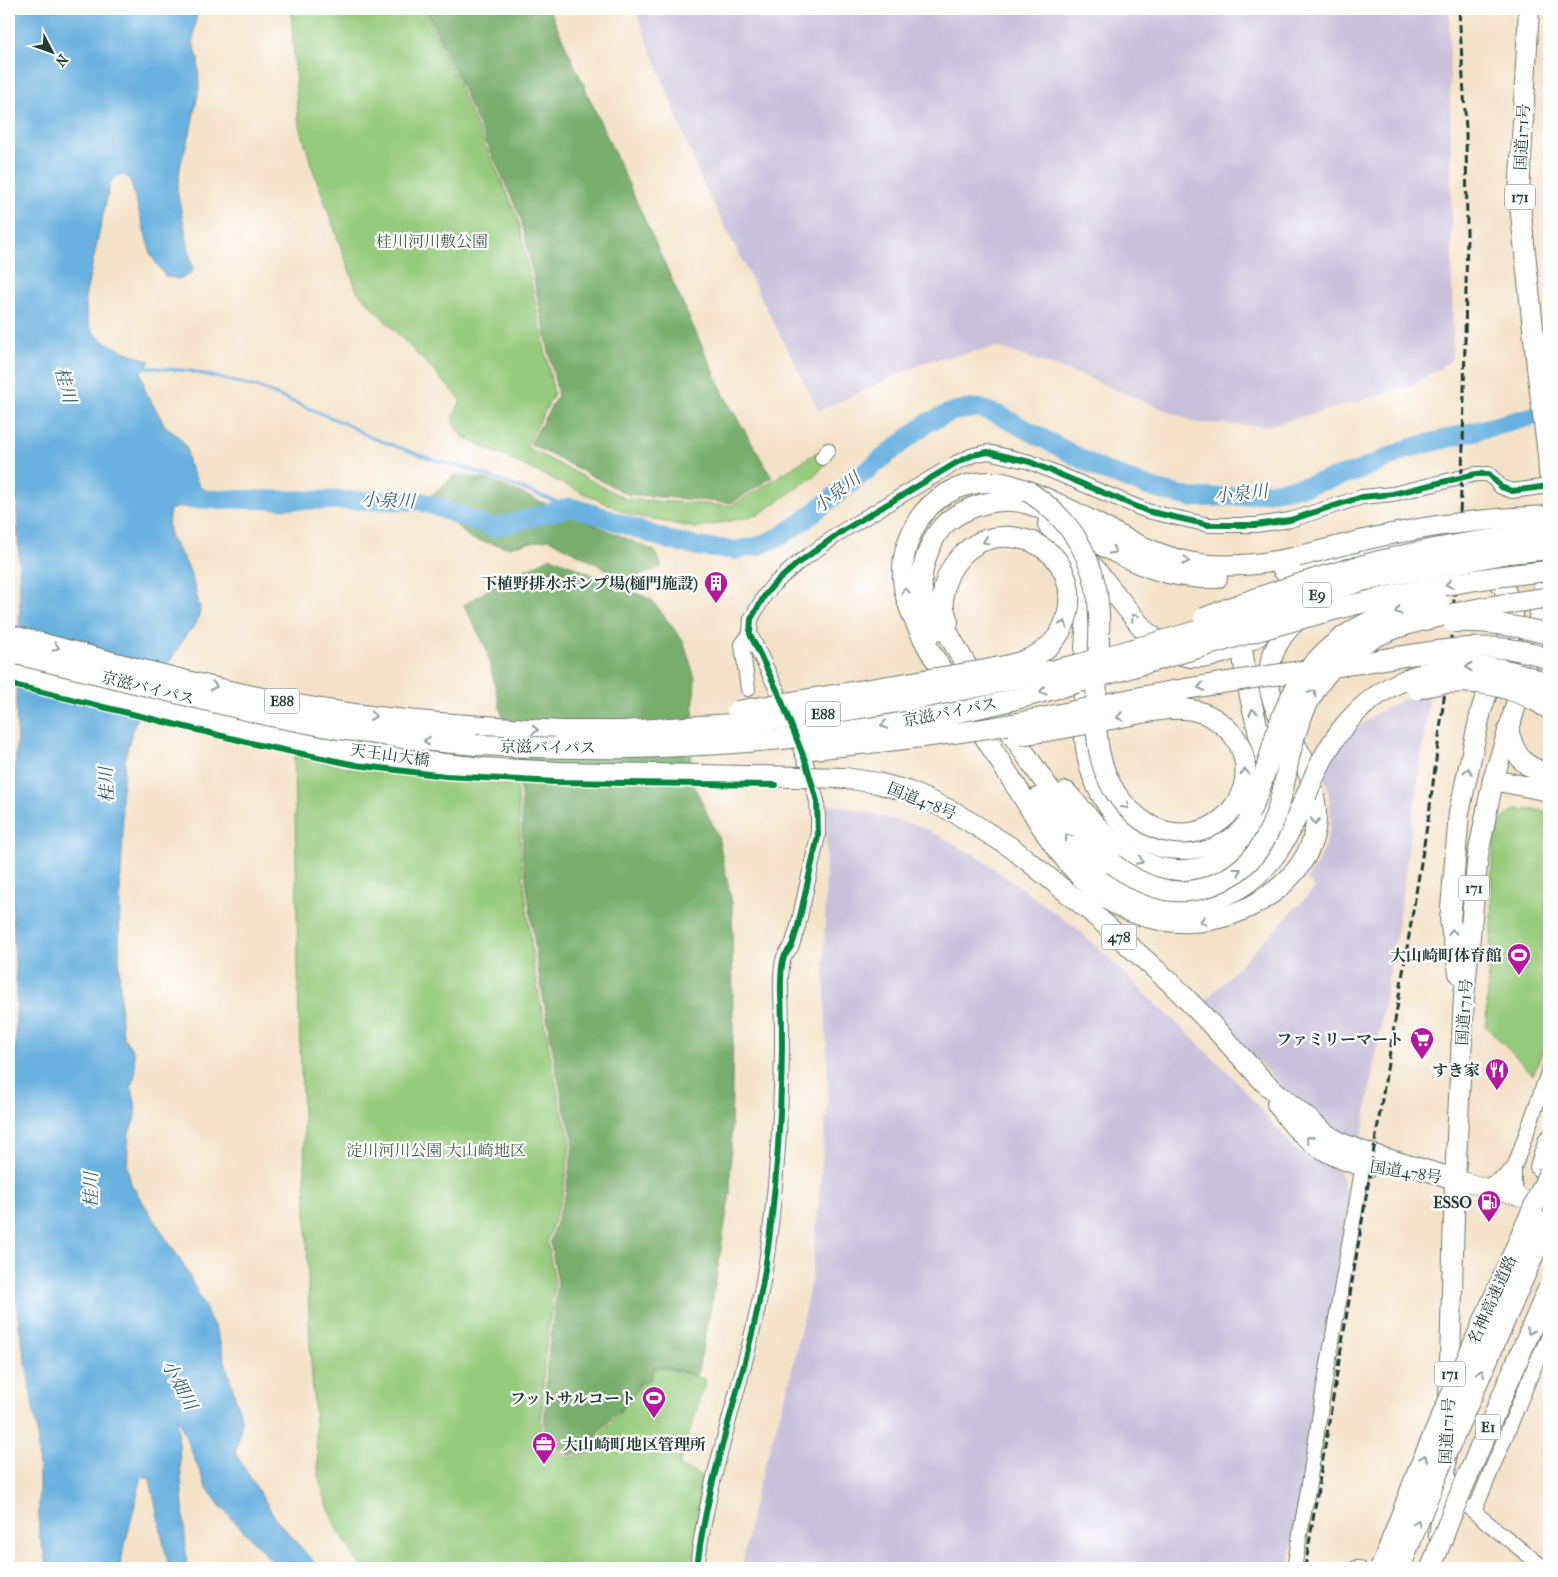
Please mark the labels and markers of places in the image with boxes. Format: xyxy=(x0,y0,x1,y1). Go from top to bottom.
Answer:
building icon: 下植野排水ポンプ場(樋門施設) xyxy=(703,570,729,604)
place label: 下植野排水ポンプ場(樋門施設) xyxy=(481,574,698,594)
sports icon: 大山崎町体育館 xyxy=(1506,942,1532,976)
place label: 大山崎町体育館 xyxy=(1390,946,1502,965)
supermarket icon: ファミリーマート xyxy=(1409,1026,1435,1060)
place label: ファミリーマート xyxy=(1276,1030,1404,1049)
restaurant icon: すき家 xyxy=(1484,1057,1510,1091)
place label: すき家 xyxy=(1432,1061,1480,1080)
fuel station icon: ESSO xyxy=(1476,1189,1502,1223)
place label: ESSO xyxy=(1433,1193,1472,1212)
sports icon: フットサルコート xyxy=(641,1385,667,1419)
place label: フットサルコート xyxy=(510,1389,636,1408)
office icon: 大山崎町地区管理所 xyxy=(531,1431,557,1465)
place label: 大山崎町地区管理所 xyxy=(562,1435,706,1454)

